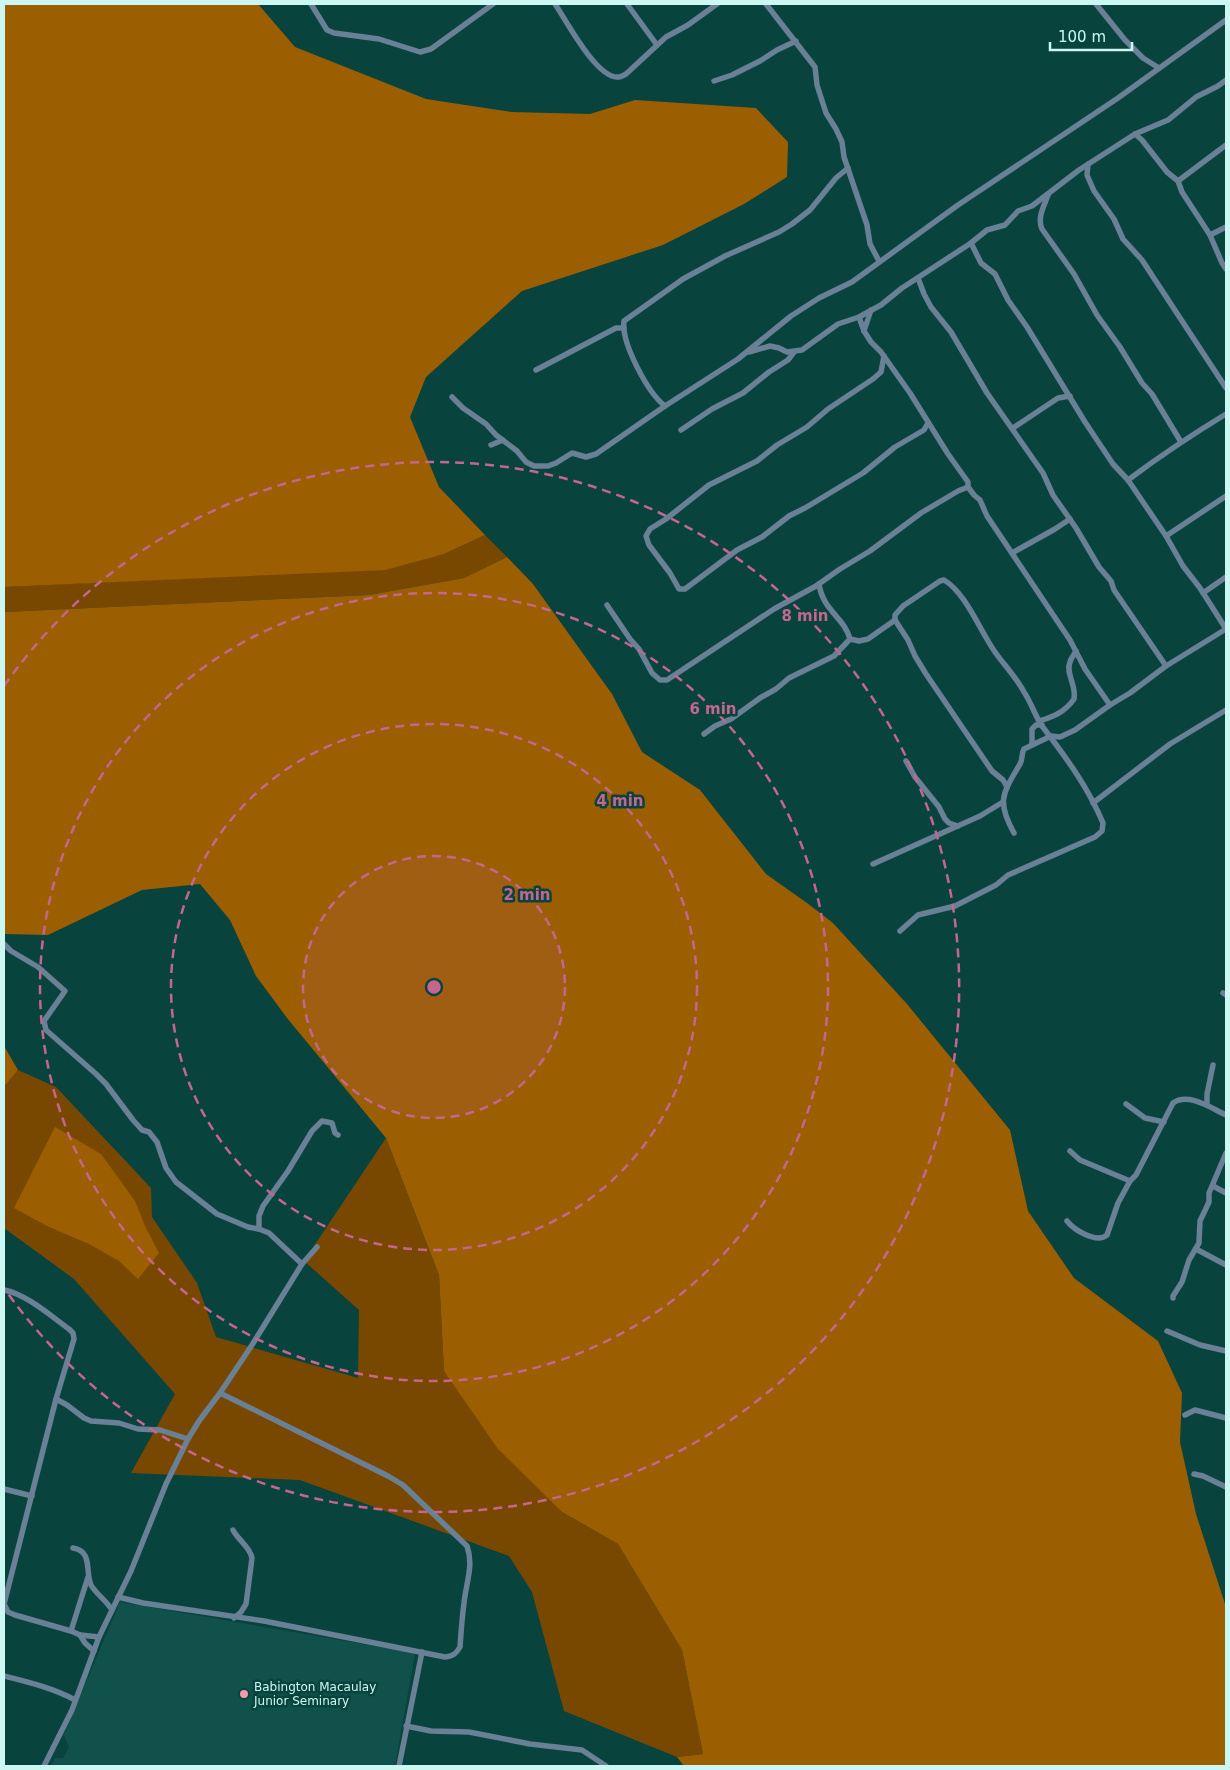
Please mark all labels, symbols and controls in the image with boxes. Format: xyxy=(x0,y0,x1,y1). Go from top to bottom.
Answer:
scale bar xyxy=(1050,20,1132,52)
text: 100 m xyxy=(1058,28,1106,46)
text: 8 min xyxy=(781,607,829,625)
text: 6 min xyxy=(689,700,737,718)
text: 4 min xyxy=(596,792,644,810)
text: 2 min xyxy=(503,886,551,904)
centre of rings xyxy=(425,978,443,996)
place label: Babington Macaulay Junior Seminary xyxy=(253,1680,376,1708)
marker: Babington Macaulay Junior Seminary xyxy=(238,1688,250,1700)

